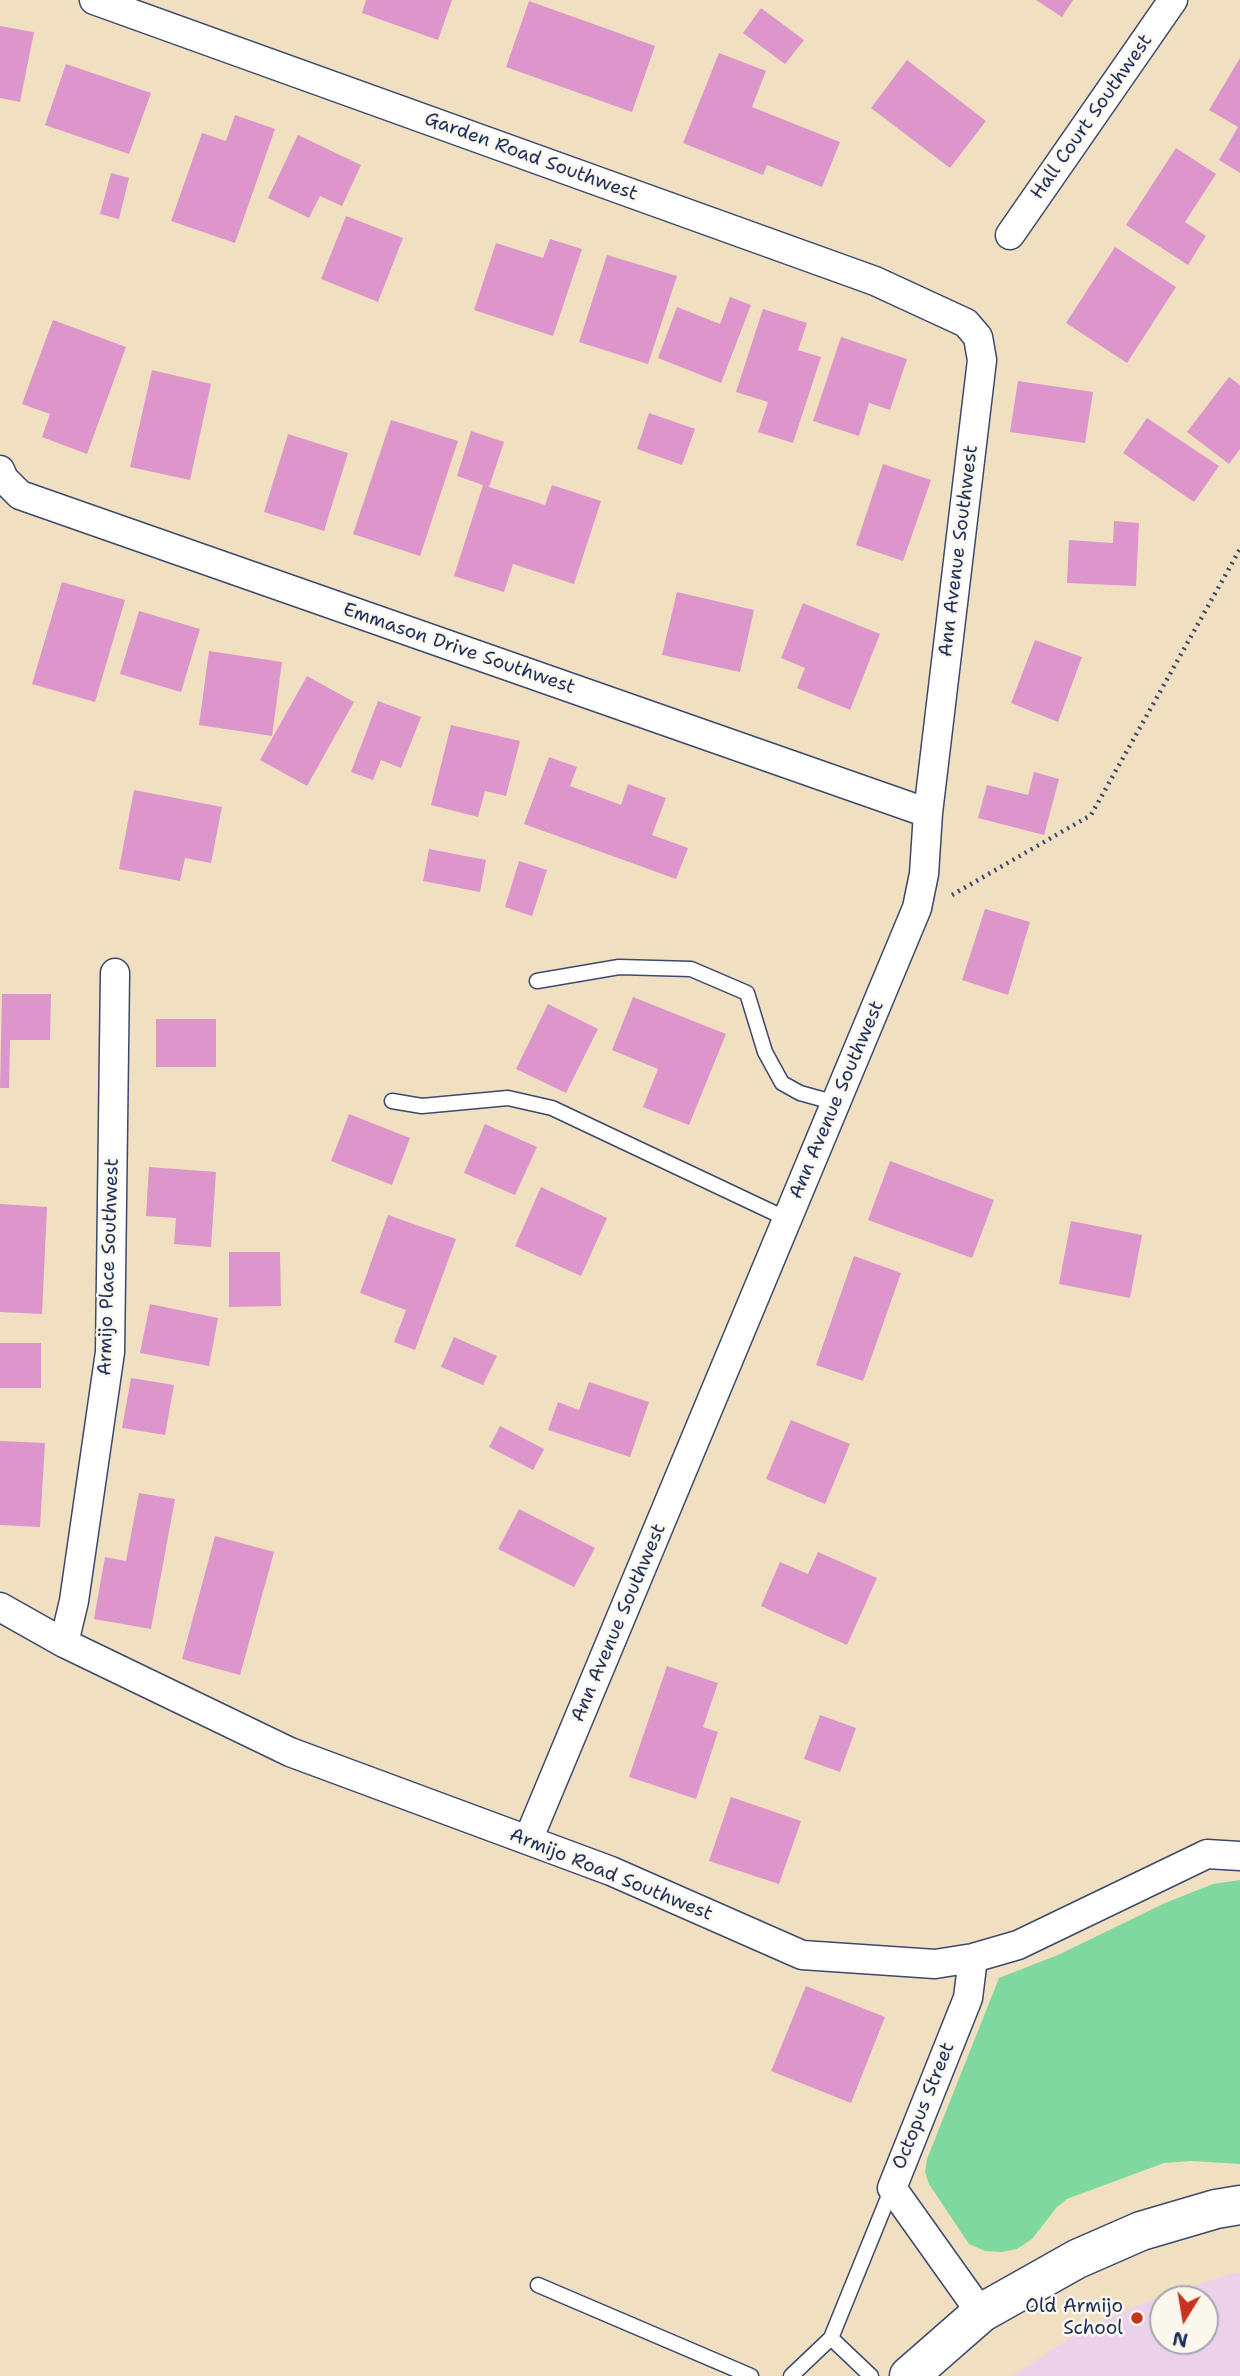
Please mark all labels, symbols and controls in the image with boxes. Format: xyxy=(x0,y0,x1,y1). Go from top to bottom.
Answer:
street label: Hall Court Southwest xyxy=(1026,30,1158,204)
street label: Garden Road Southwest xyxy=(421,108,641,206)
street label: Ann Avenue Southwest xyxy=(935,444,983,658)
street label: Emmason Drive Southwest xyxy=(340,599,578,699)
street label: Ann Avenue Southwest xyxy=(785,997,889,1203)
street label: Armijo Place Southwest xyxy=(94,1158,124,1376)
street label: Ann Avenue Southwest xyxy=(567,1520,671,1726)
street label: Armijo Road Southwest xyxy=(506,1824,716,1926)
street label: Octopus Street xyxy=(888,2039,960,2173)
north arrow xyxy=(1149,2285,1219,2355)
place label: Old Armijo School xyxy=(1025,2296,1123,2340)
marker: Old Armijo School xyxy=(1129,2310,1145,2326)
text: N xyxy=(1171,2325,1190,2353)

